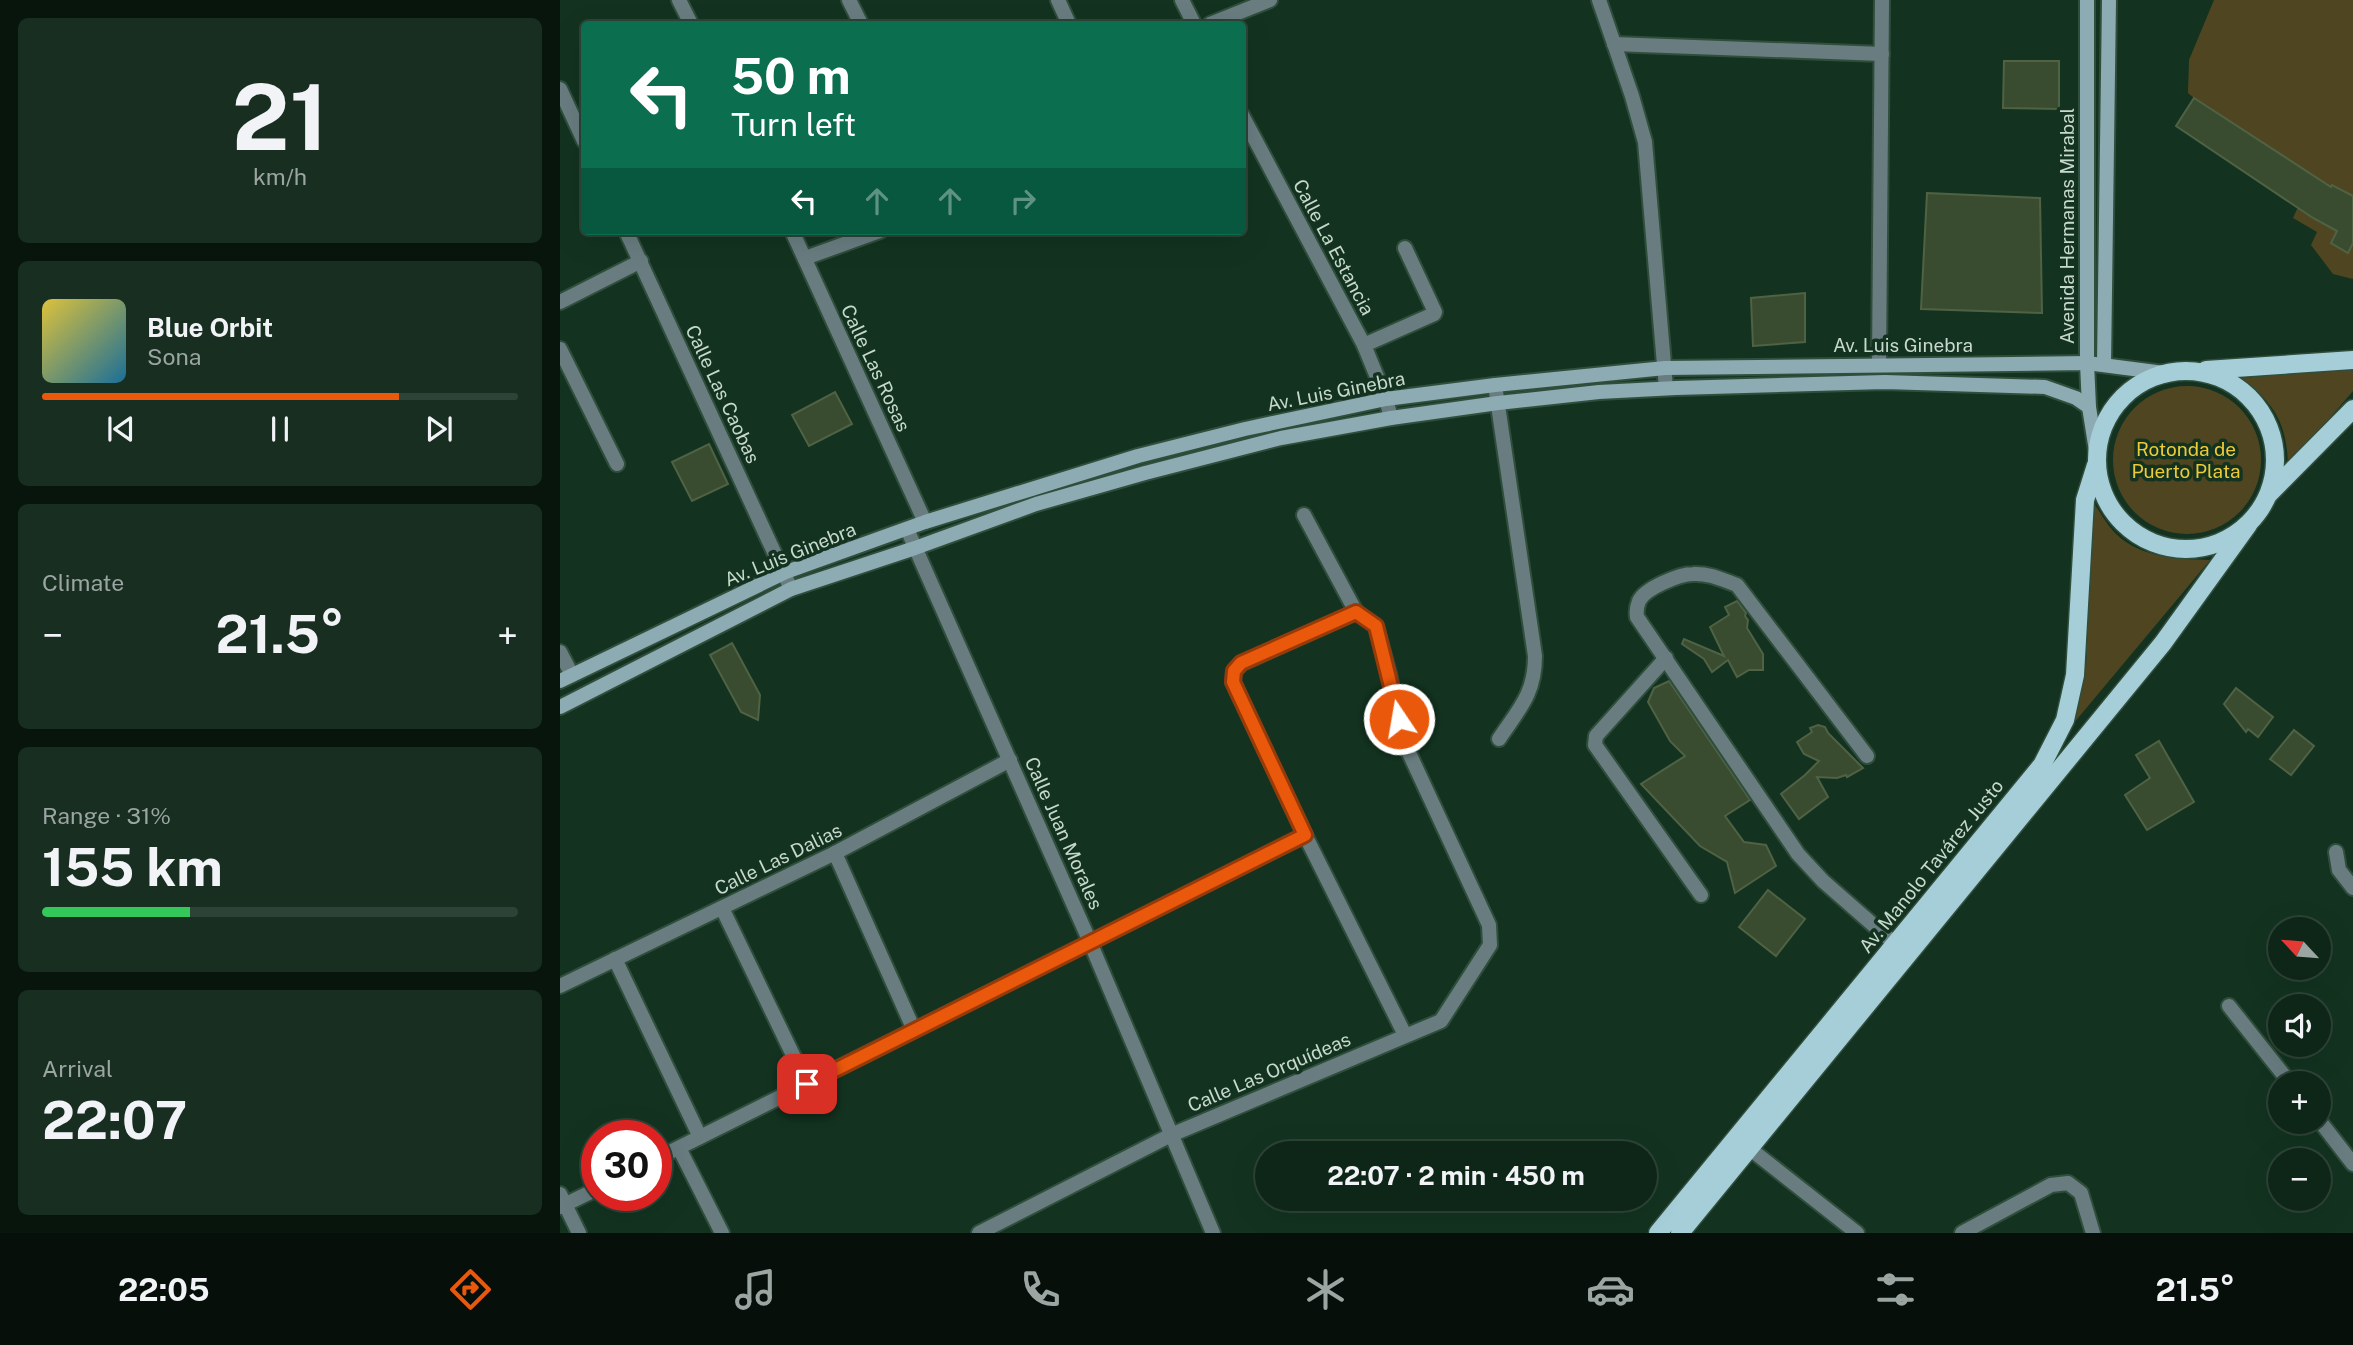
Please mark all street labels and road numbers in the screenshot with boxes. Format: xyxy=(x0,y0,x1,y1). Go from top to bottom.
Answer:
street label: Avenida Hermanas Mirabal xyxy=(2056,108,2078,344)
street label: Calle La Estancia xyxy=(1289,175,1379,319)
street label: Calle Las Rosas xyxy=(837,301,915,435)
street label: Calle Las Caobas xyxy=(681,321,765,467)
street label: Av. Luis Ginebra xyxy=(1833,334,1973,356)
street label: Av. Luis Ginebra xyxy=(1265,367,1407,415)
street label: Av. Luis Ginebra xyxy=(721,518,859,590)
street label: Calle Juan Morales xyxy=(1020,753,1108,913)
street label: Av. Manolo Tavárez Justo xyxy=(1854,775,2008,957)
street label: Calle Las Dalias xyxy=(711,819,845,899)
street label: Calle Las Orquídeas xyxy=(1184,1028,1354,1116)

